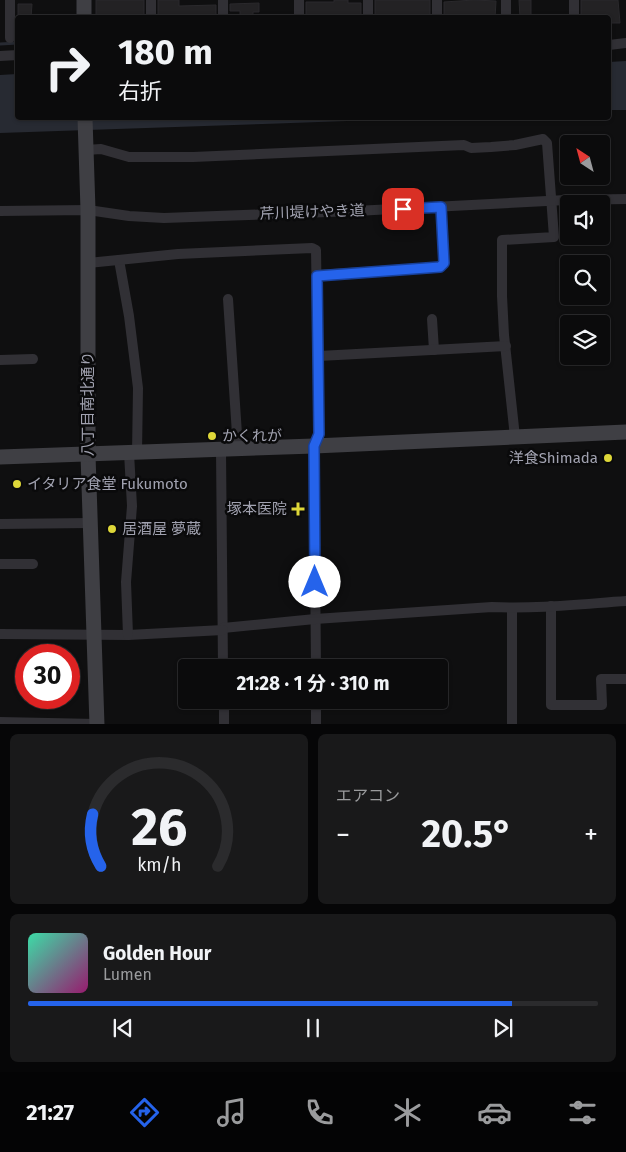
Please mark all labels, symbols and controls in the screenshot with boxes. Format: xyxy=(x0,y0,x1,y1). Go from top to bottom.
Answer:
text: 180 m xyxy=(118,31,213,73)
icon: right xyxy=(35,35,100,100)
text: 右折 xyxy=(118,78,162,105)
north arrow xyxy=(560,135,610,185)
map controls xyxy=(560,135,610,365)
pin xyxy=(382,188,424,230)
icon: arrive xyxy=(389,195,417,223)
button: sound xyxy=(560,195,610,245)
street label: 芹川堤けやき道 xyxy=(259,201,365,223)
button: search xyxy=(560,255,610,305)
button: layers xyxy=(560,315,610,365)
street label: 八丁目南北通り xyxy=(79,351,97,457)
place label: かくれが xyxy=(222,427,282,445)
marker: かくれが xyxy=(206,430,218,442)
place label: 洋食Shimada xyxy=(509,449,598,467)
marker: 洋食Shimada xyxy=(602,452,614,464)
place label: イタリア食堂 Fukumoto xyxy=(27,475,188,493)
marker: イタリア食堂 Fukumoto xyxy=(11,478,23,490)
place label: 塚本医院 xyxy=(227,500,287,518)
marker: 塚本医院 xyxy=(291,502,305,516)
place label: 居酒屋 夢蔵 xyxy=(122,520,201,538)
marker: 居酒屋 夢蔵 xyxy=(106,523,118,535)
position arrow xyxy=(288,555,340,607)
speed limit sign: 30 xyxy=(15,644,80,709)
text: 21:28 · 1 分 · 310 m xyxy=(236,672,390,695)
text: エアコン xyxy=(336,786,400,805)
text: 26 xyxy=(131,796,187,859)
text: 20.5° xyxy=(421,811,513,857)
text: − xyxy=(336,818,350,851)
text: + xyxy=(584,818,598,851)
text: km/h xyxy=(137,854,181,876)
text: Golden Hour xyxy=(103,942,212,965)
text: Lumen xyxy=(103,965,152,984)
icon: previous xyxy=(109,1014,137,1042)
icon: pause xyxy=(299,1014,327,1042)
icon: next xyxy=(489,1014,517,1042)
icon: directions xyxy=(127,1095,162,1130)
icon: music xyxy=(214,1095,249,1130)
icon: phone xyxy=(302,1095,337,1130)
icon: climate xyxy=(390,1095,425,1130)
icon: car xyxy=(477,1095,512,1130)
icon: filters xyxy=(565,1095,600,1130)
text: 21:27 xyxy=(26,1099,74,1126)

